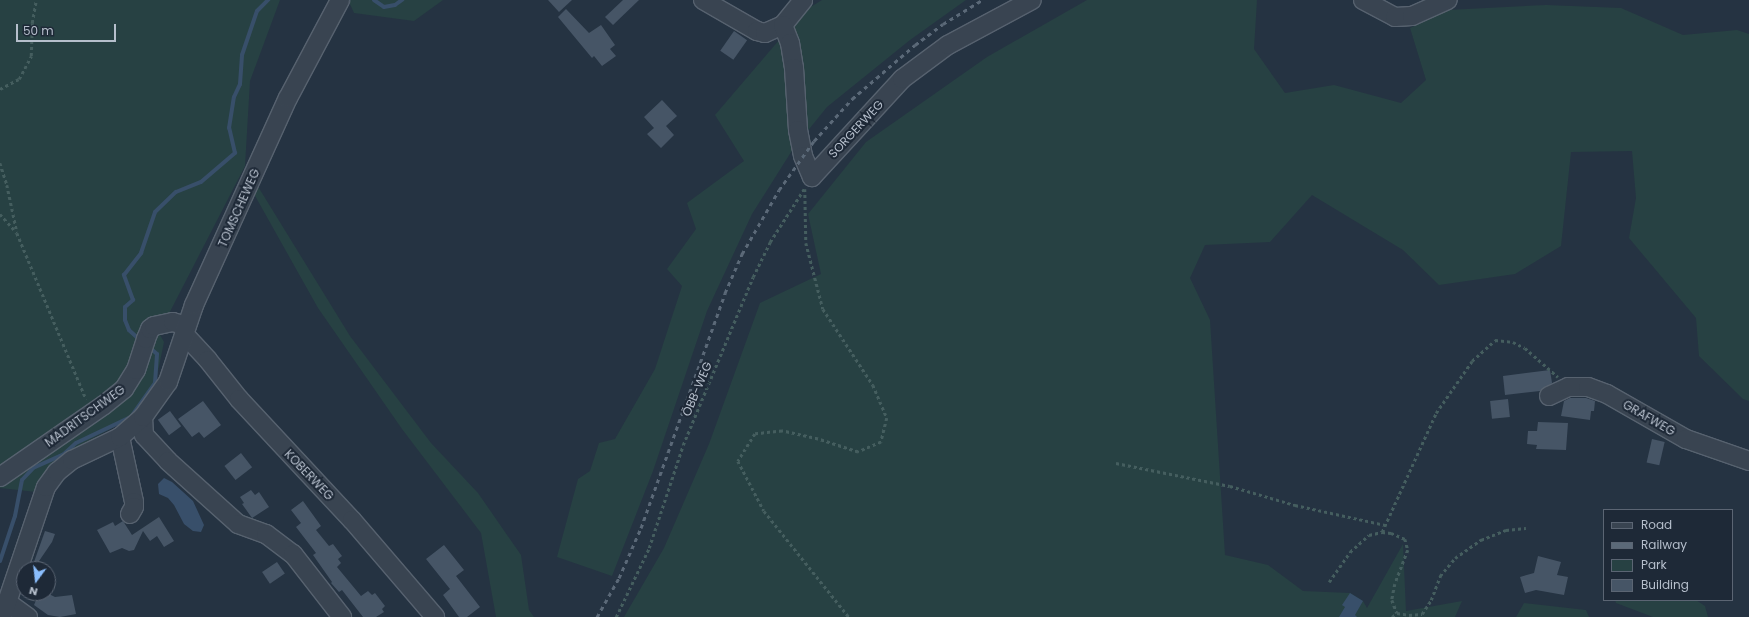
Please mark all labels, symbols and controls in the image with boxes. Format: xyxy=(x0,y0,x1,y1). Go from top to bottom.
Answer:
scale bar xyxy=(18,16,118,42)
text: 50 m xyxy=(23,22,54,39)
street label: SORGERWEG xyxy=(826,97,886,161)
street label: TOMSCHEWEG xyxy=(215,167,263,249)
street label: ÖBB-WEG xyxy=(679,360,715,418)
street label: MADRITSCHWEG xyxy=(42,382,128,450)
street label: GRAFWEG xyxy=(1620,397,1678,439)
street label: KOBERWEG xyxy=(281,447,337,503)
legend xyxy=(1603,509,1733,601)
text: Road xyxy=(1641,516,1672,533)
text: Railway xyxy=(1641,536,1687,553)
text: Park xyxy=(1641,556,1667,573)
north arrow xyxy=(16,561,56,601)
text: Building xyxy=(1641,576,1689,593)
text: N xyxy=(27,583,39,600)

